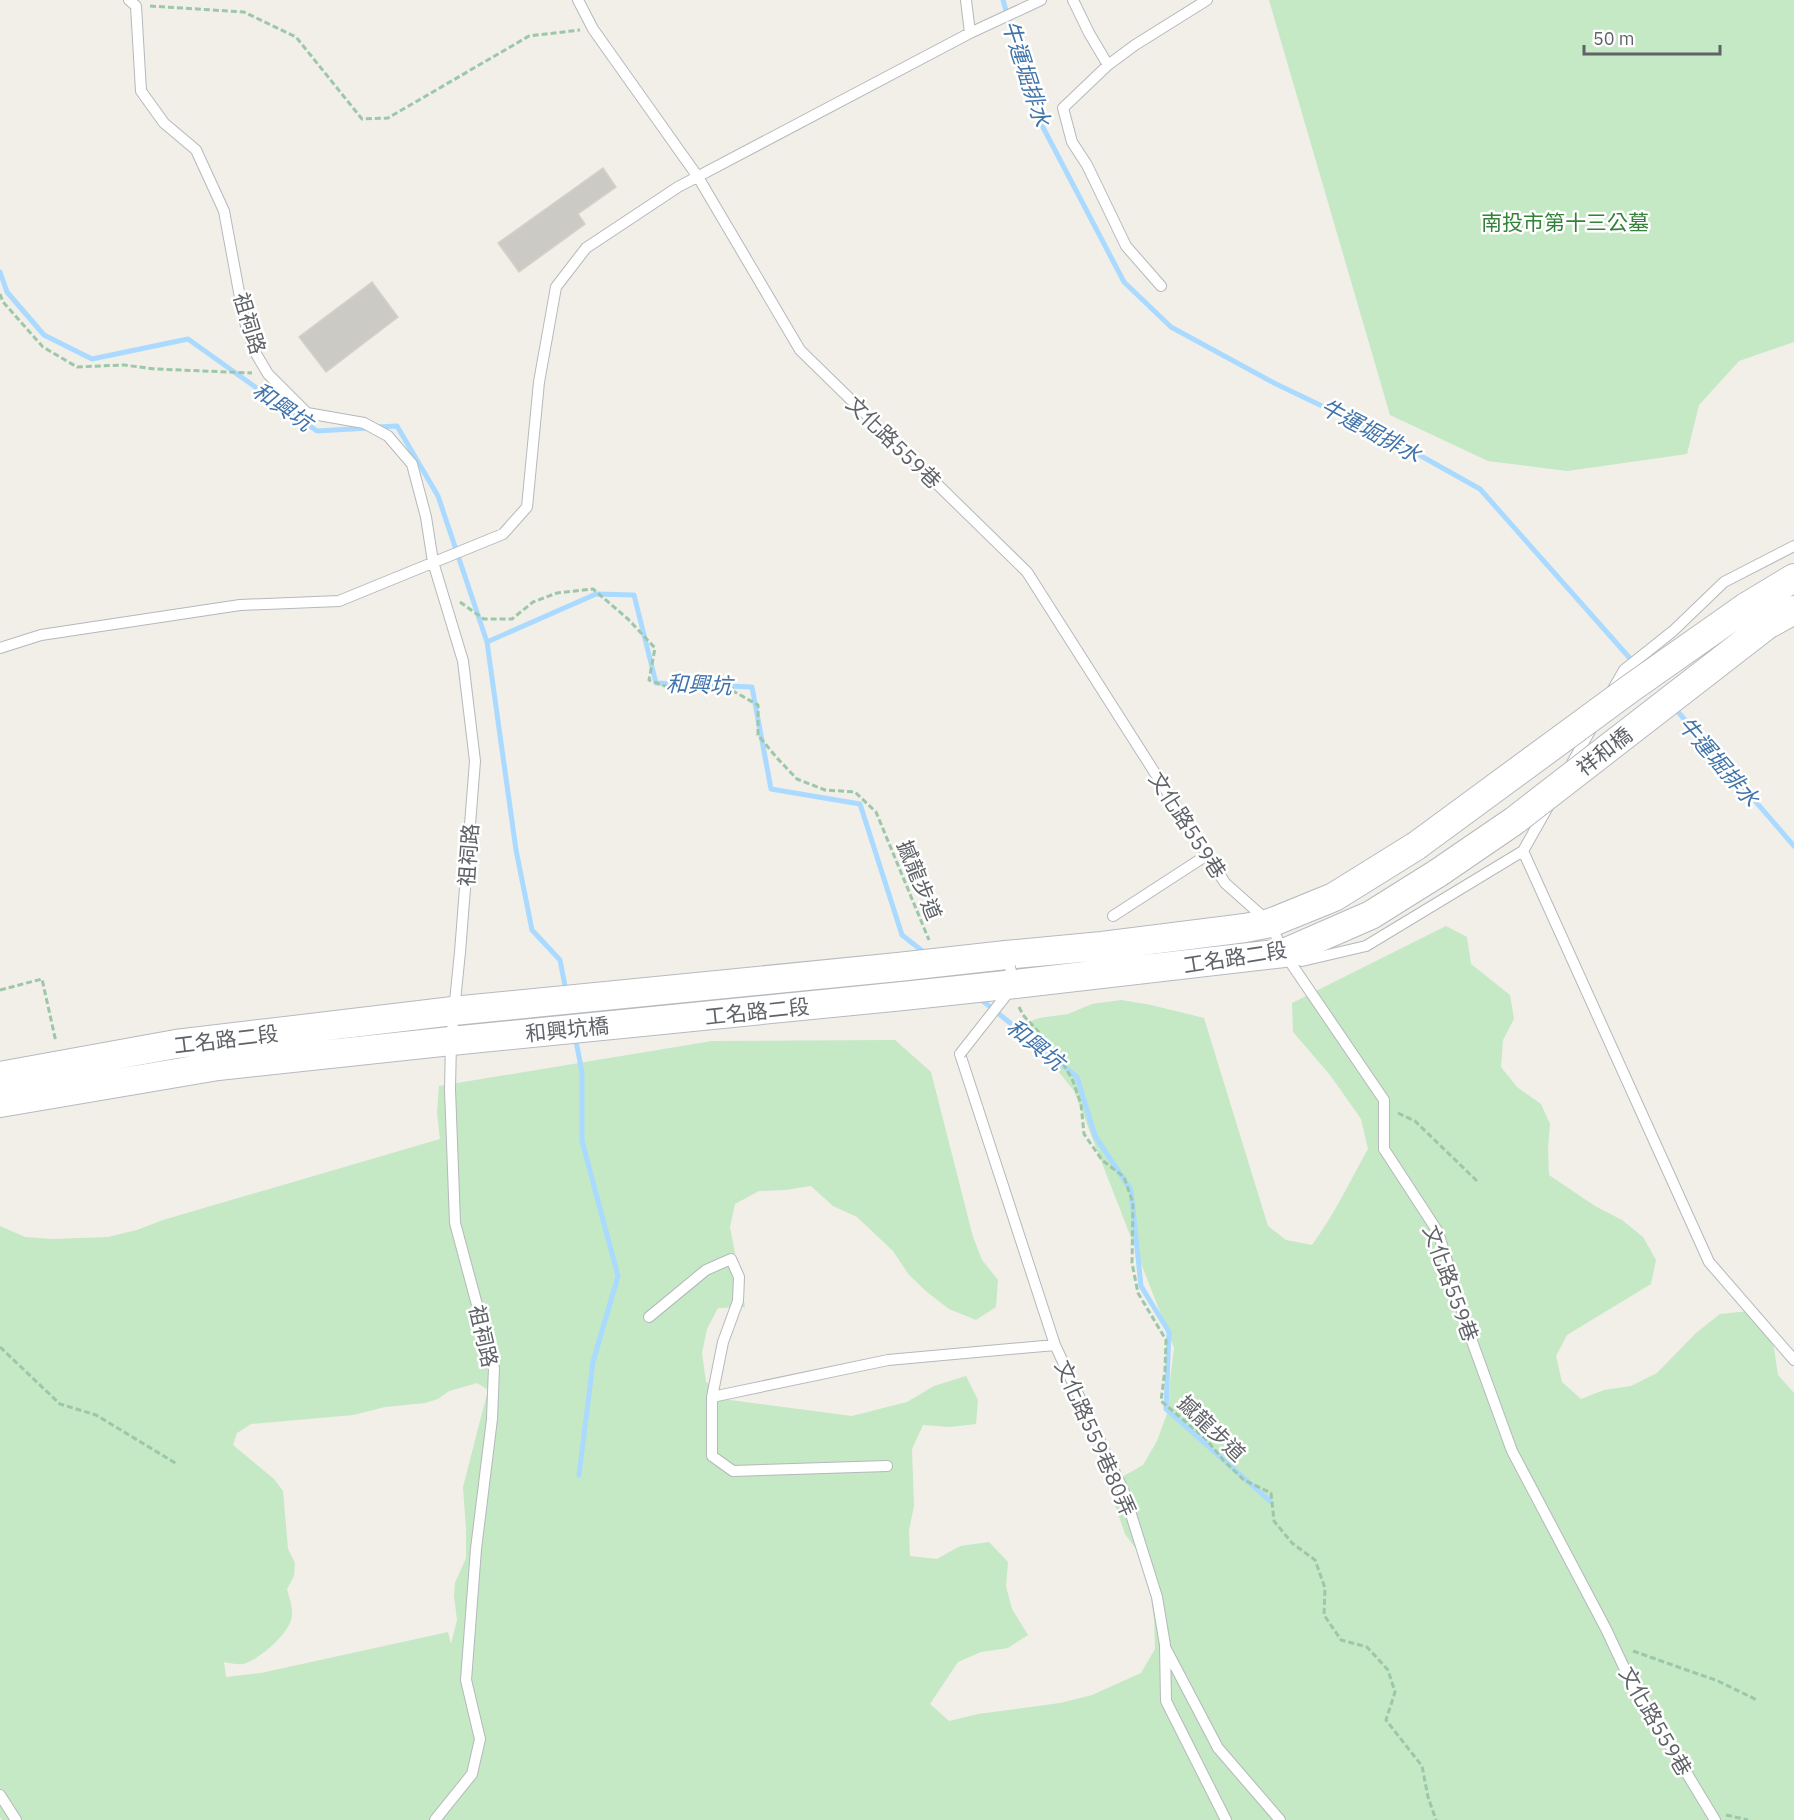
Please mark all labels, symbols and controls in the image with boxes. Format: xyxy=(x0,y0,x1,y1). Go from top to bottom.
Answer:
water label: 牛運堀排水 xyxy=(996,16,1058,131)
scale bar xyxy=(1584,18,1720,56)
text: 50 m xyxy=(1593,27,1635,50)
park label: 南投市第十三公墓 xyxy=(1481,208,1649,236)
street label: 祖祠路 xyxy=(227,289,273,357)
water label: 和興坑 xyxy=(248,375,321,439)
street label: 文化路559巷 xyxy=(840,390,948,494)
water label: 牛運堀排水 xyxy=(1316,391,1427,469)
water label: 和興坑 xyxy=(666,668,735,700)
water label: 牛運堀排水 xyxy=(1672,710,1767,813)
street label: 祥和橋 xyxy=(1571,721,1637,781)
street label: 文化路559巷 xyxy=(1143,766,1233,884)
street label: 祖祠路 xyxy=(452,823,484,887)
street label: 撼龍步道 xyxy=(891,836,949,924)
street label: 工名路二段 xyxy=(1181,935,1289,979)
street label: 工名路二段 xyxy=(703,992,811,1030)
street label: 和興坑橋 xyxy=(524,1011,610,1047)
water label: 和興坑 xyxy=(1001,1012,1073,1078)
street label: 工名路二段 xyxy=(172,1019,280,1059)
street label: 文化路559巷 xyxy=(1417,1221,1485,1345)
street label: 祖祠路 xyxy=(463,1302,505,1370)
street label: 文化路559巷80弄 xyxy=(1049,1356,1143,1520)
street label: 撼龍步道 xyxy=(1172,1389,1252,1467)
street label: 文化路559巷 xyxy=(1613,1661,1699,1781)

